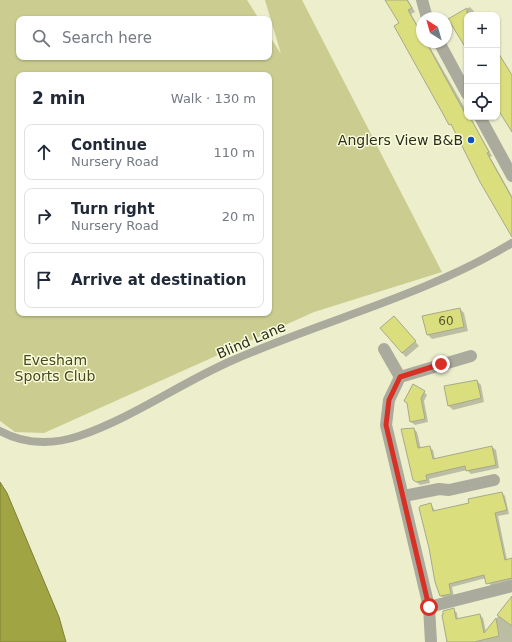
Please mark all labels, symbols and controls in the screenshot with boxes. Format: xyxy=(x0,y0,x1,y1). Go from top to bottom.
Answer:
north arrow xyxy=(416,12,452,48)
map controls xyxy=(464,12,500,120)
button: + xyxy=(464,12,500,48)
search box xyxy=(16,16,272,60)
icon: search xyxy=(30,27,52,49)
text: Search here xyxy=(62,29,152,47)
button: − xyxy=(464,48,500,84)
button: locate xyxy=(464,84,500,120)
text: 2 min xyxy=(32,88,85,108)
text: Walk · 130 m xyxy=(171,91,256,106)
place label: Anglers View B&B xyxy=(338,132,463,148)
marker: Anglers View B&B xyxy=(466,135,476,145)
text: Continue xyxy=(71,136,147,154)
icon: ahead xyxy=(33,141,55,163)
text: 110 m xyxy=(213,145,255,160)
text: Nursery Road xyxy=(71,154,159,169)
text: Turn right xyxy=(71,200,155,218)
icon: right xyxy=(33,205,55,227)
text: 20 m xyxy=(222,209,255,224)
text: Nursery Road xyxy=(71,218,159,233)
icon: arrive xyxy=(33,269,55,291)
text: Arrive at destination xyxy=(71,271,246,289)
house number: 60 xyxy=(438,314,454,328)
street label: Blind Lane xyxy=(214,318,288,362)
park label: Evesham Sports Club xyxy=(15,352,95,384)
route end xyxy=(432,355,450,373)
route start xyxy=(420,598,438,616)

